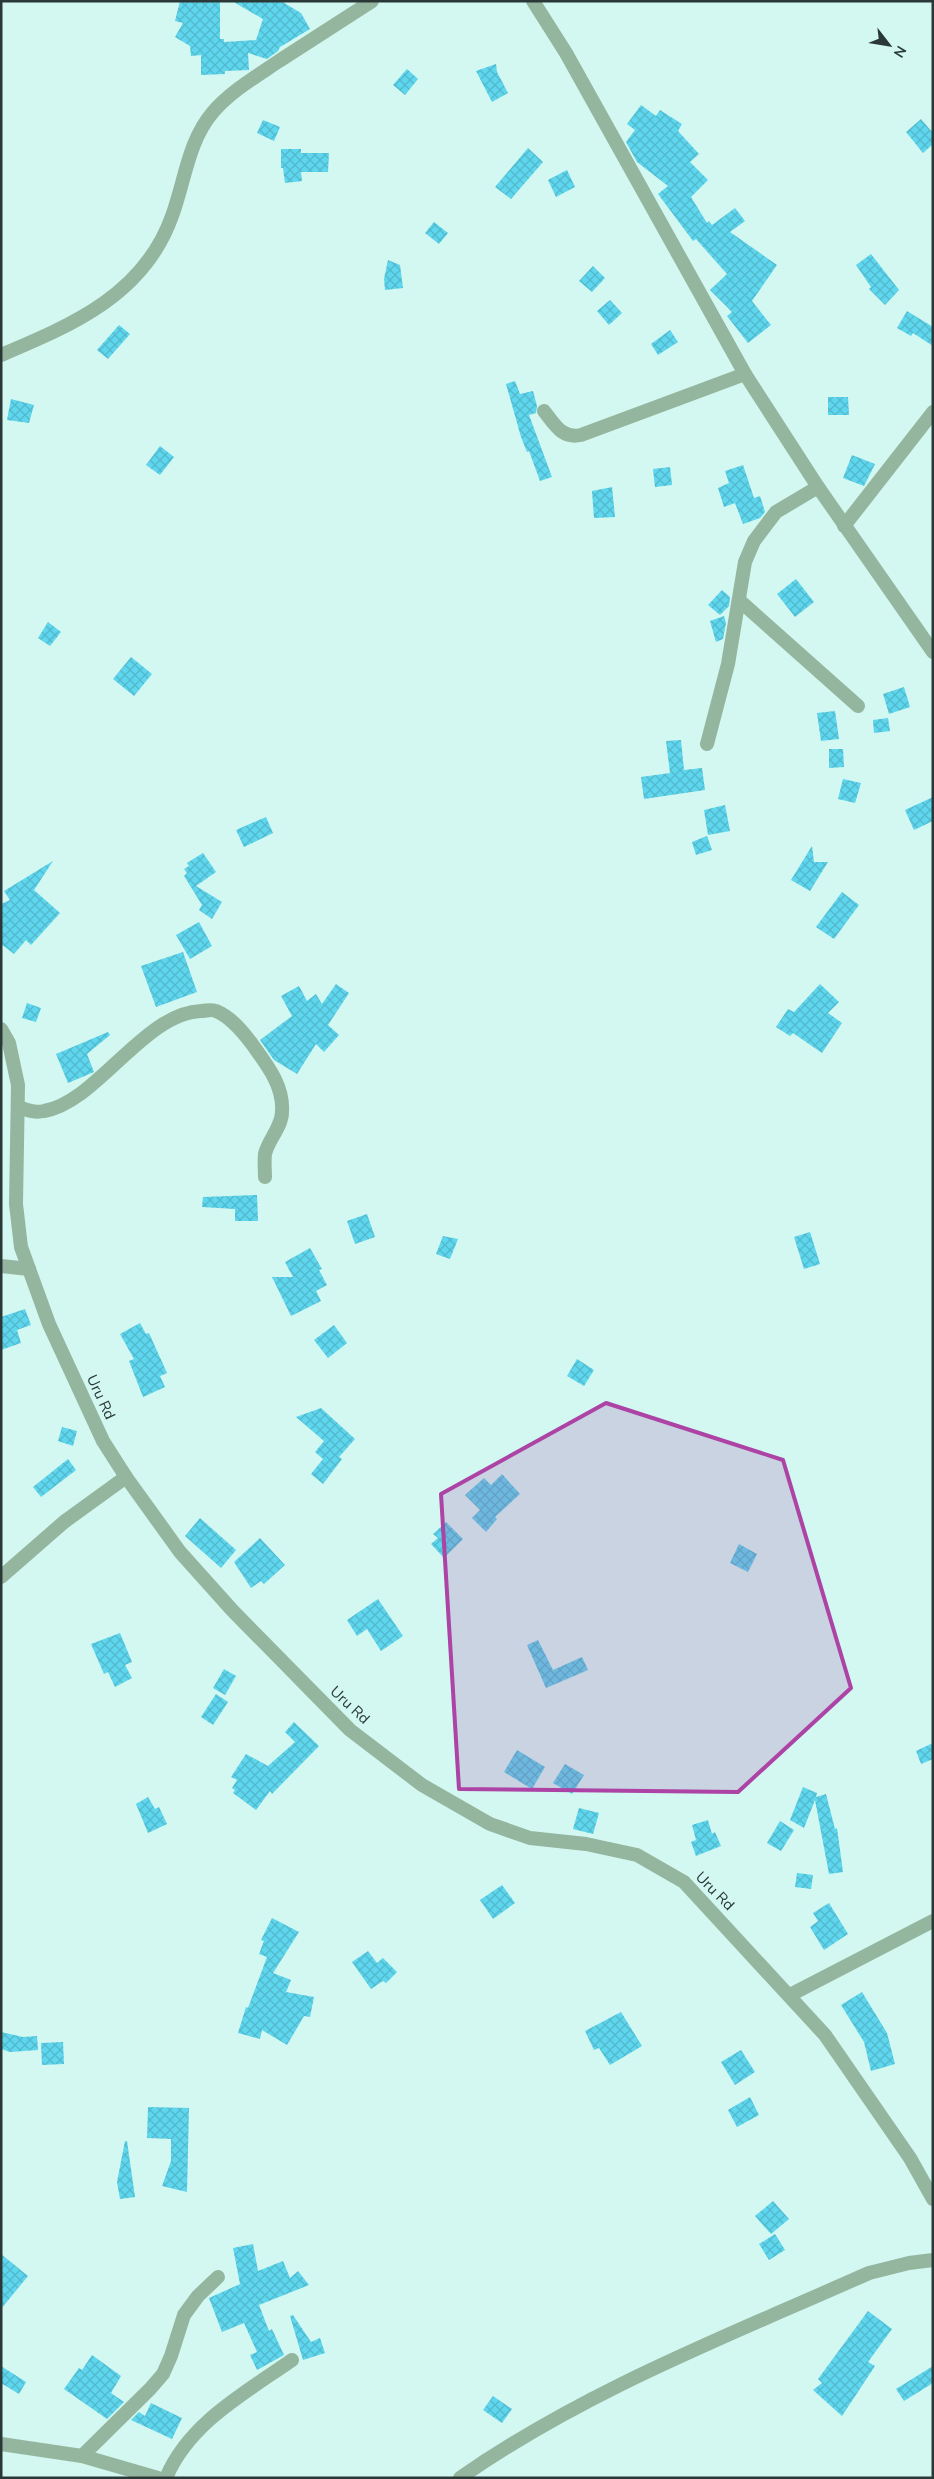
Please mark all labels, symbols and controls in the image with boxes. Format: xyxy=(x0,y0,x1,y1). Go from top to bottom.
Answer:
north arrow xyxy=(864,20,914,70)
text: N xyxy=(889,42,911,61)
street label: Uru Rd xyxy=(82,1371,120,1423)
street label: Uru Rd xyxy=(326,1682,374,1728)
street label: Uru Rd xyxy=(691,1867,739,1915)

